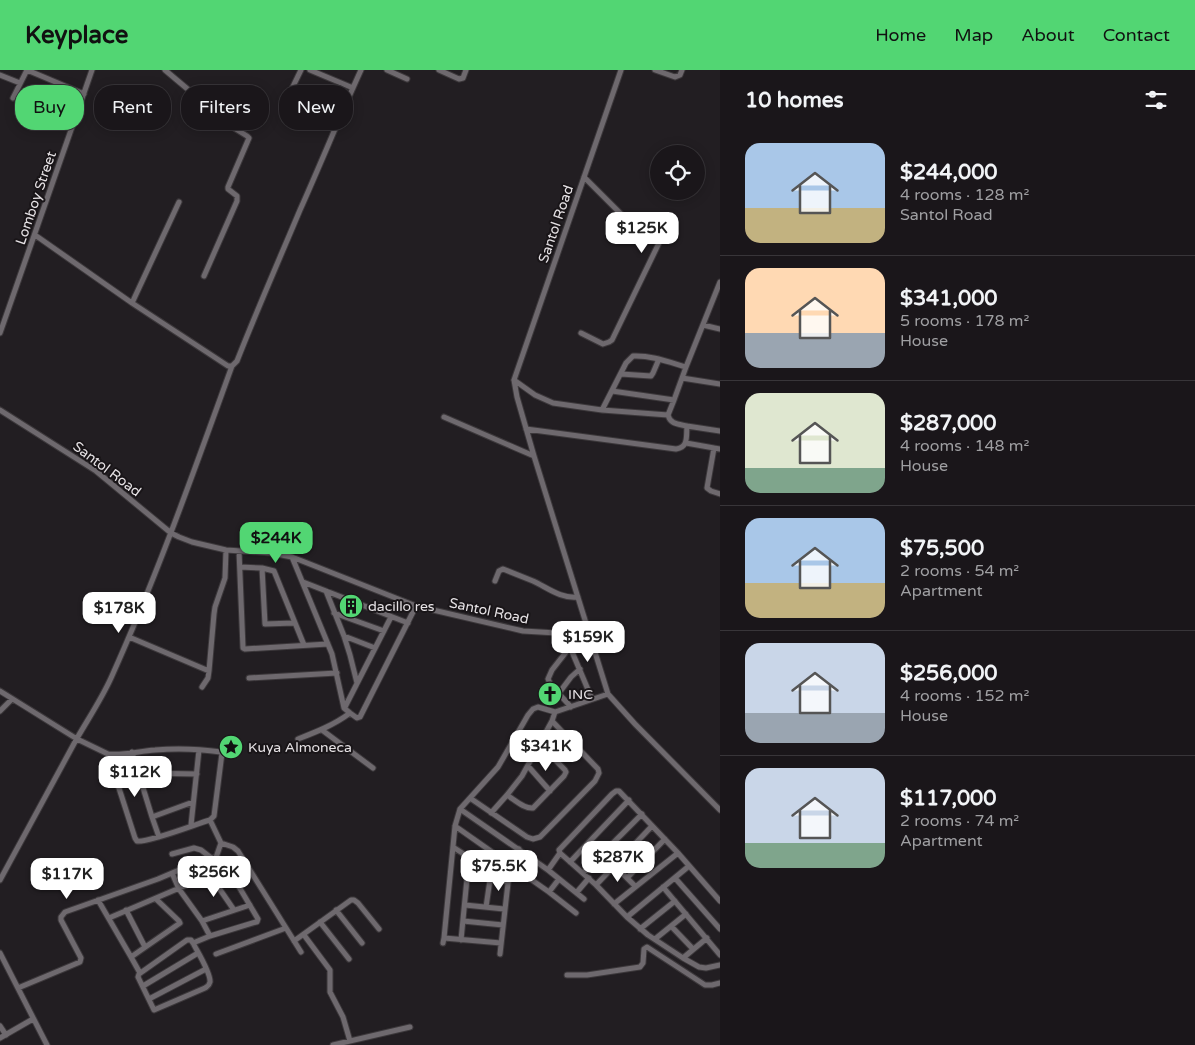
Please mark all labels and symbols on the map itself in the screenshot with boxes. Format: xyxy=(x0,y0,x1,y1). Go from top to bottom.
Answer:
street label: Lomboy Street xyxy=(12,148,60,247)
street label: Santol Road xyxy=(535,183,577,265)
pin: $125K xyxy=(607,212,677,254)
street label: Santol Road xyxy=(70,438,144,500)
pin: $244K xyxy=(241,522,311,564)
pin: $178K xyxy=(84,592,154,634)
building icon: dacillo res xyxy=(338,593,364,619)
street label: Santol Road xyxy=(448,594,530,628)
place label: dacillo res xyxy=(368,598,435,615)
pin: $159K xyxy=(553,620,623,663)
church icon: INC xyxy=(537,681,563,707)
place label: INC xyxy=(568,686,593,703)
pin: $341K xyxy=(511,730,581,772)
place icon: Kuya Almoneca xyxy=(218,734,244,760)
place label: Kuya Almoneca xyxy=(248,739,352,756)
pin: $112K xyxy=(100,756,170,798)
pin: $287K xyxy=(583,840,653,883)
pin: $75.5K xyxy=(458,850,540,892)
pin: $256K xyxy=(179,856,249,898)
pin: $117K xyxy=(32,858,102,900)

